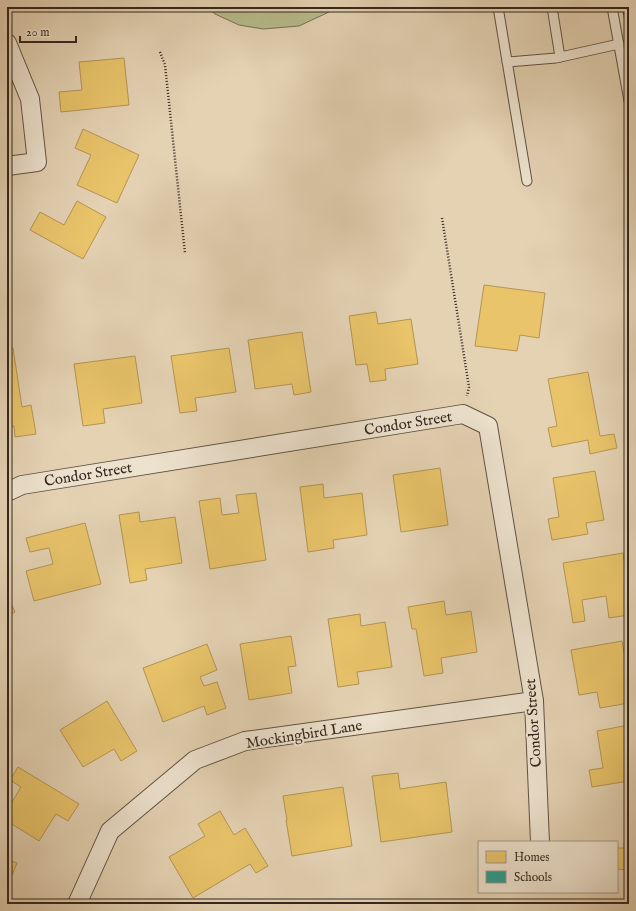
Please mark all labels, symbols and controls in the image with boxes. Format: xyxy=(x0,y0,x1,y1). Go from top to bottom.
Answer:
scale bar xyxy=(20,18,76,44)
text: 20 m xyxy=(26,25,49,40)
street label: Condor Street xyxy=(363,407,453,440)
street label: Condor Street xyxy=(43,458,133,491)
street label: Condor Street xyxy=(521,678,546,768)
street label: Mockingbird Lane xyxy=(245,716,364,753)
legend xyxy=(478,841,618,893)
text: Homes xyxy=(514,850,550,865)
text: Schools xyxy=(514,870,552,885)

